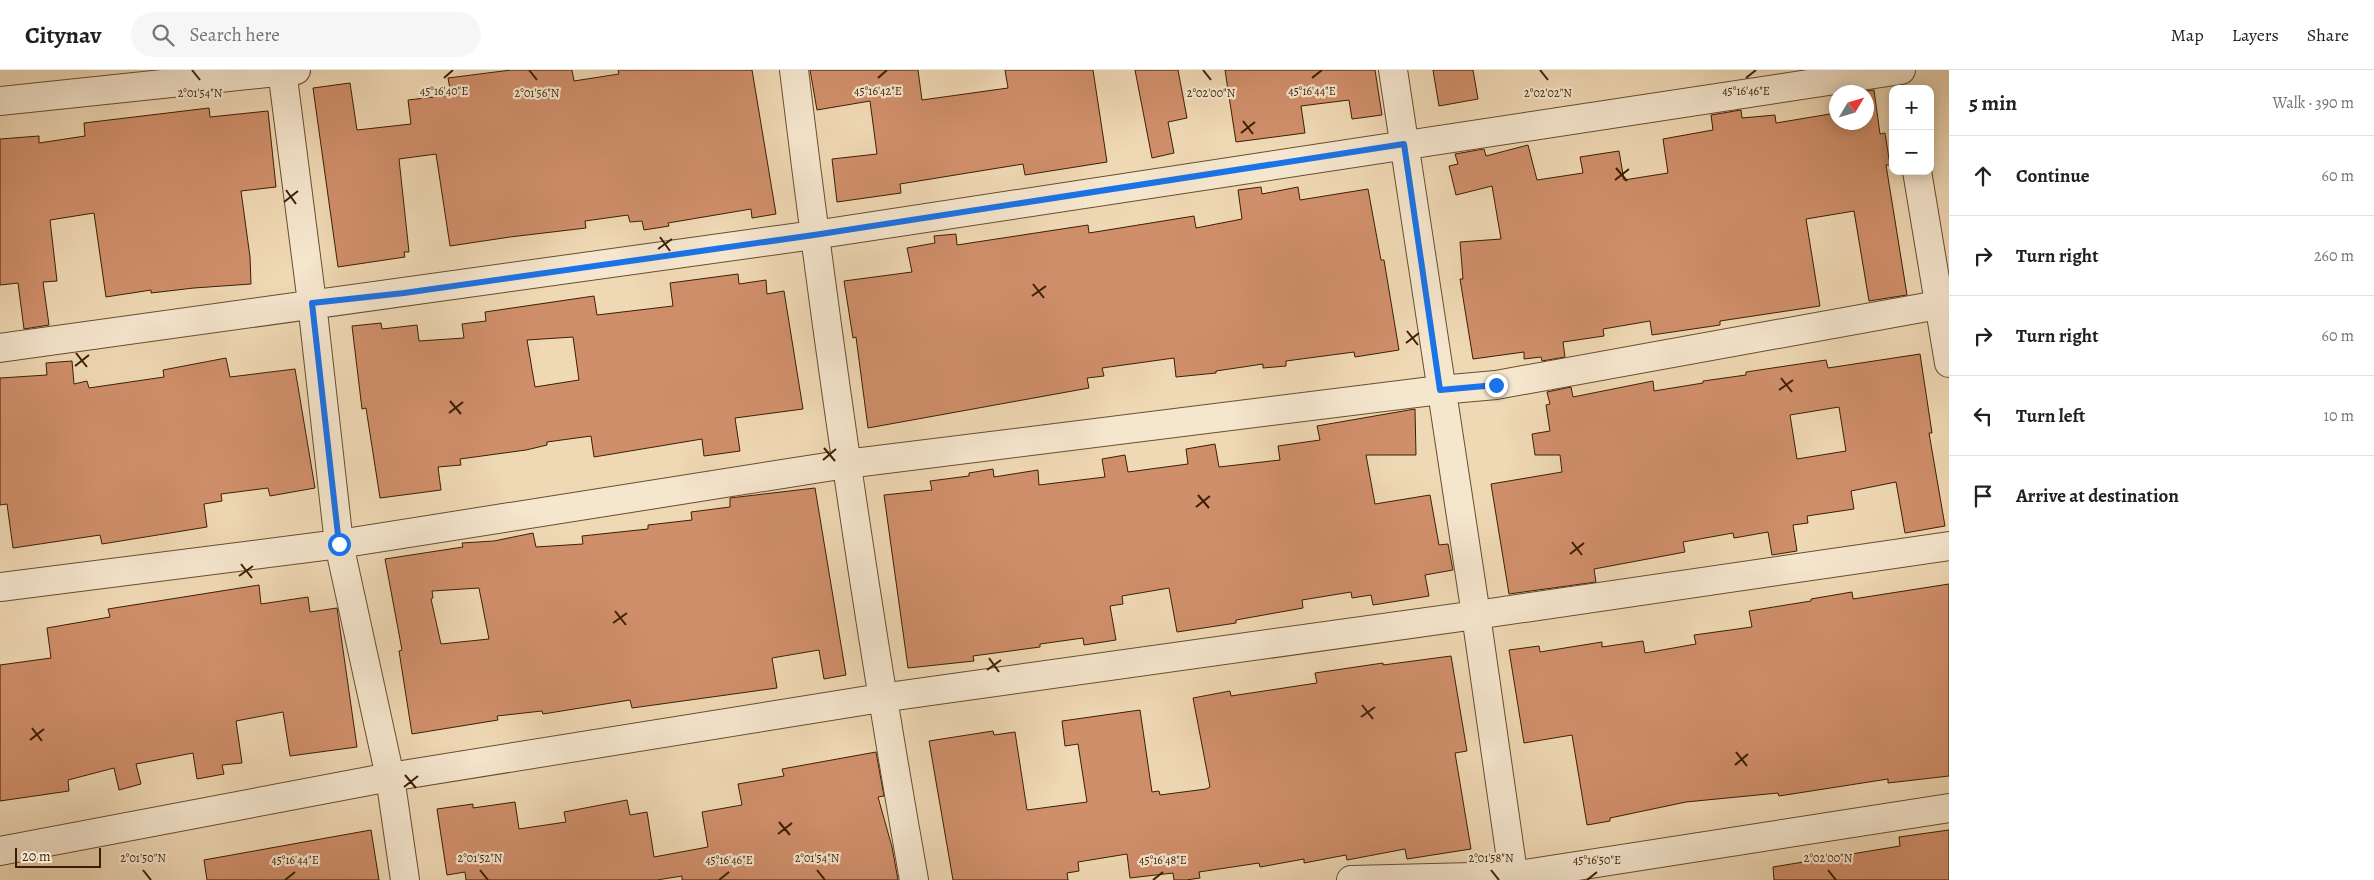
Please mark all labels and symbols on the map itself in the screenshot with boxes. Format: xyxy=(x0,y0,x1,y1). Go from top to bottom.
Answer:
text: 45°16'40"E xyxy=(420,83,468,99)
text: 45°16'42"E xyxy=(854,83,902,99)
text: 45°16'44"E xyxy=(1288,83,1336,99)
text: 45°16'46"E xyxy=(1722,83,1770,99)
text: 2°01'54"N xyxy=(178,85,223,101)
text: 2°01'56"N xyxy=(515,85,560,101)
text: 2°02'00"N xyxy=(1187,85,1236,101)
text: 2°02'02"N xyxy=(1524,85,1572,101)
north arrow xyxy=(1829,85,1874,130)
route end xyxy=(1485,374,1508,397)
route start xyxy=(328,533,351,556)
scale bar xyxy=(15,845,101,868)
text: 2°01'50"N xyxy=(120,850,166,866)
text: 2°01'52"N xyxy=(457,850,503,866)
text: 2°01'54"N xyxy=(795,850,840,866)
text: 2°01'58"N xyxy=(1468,850,1514,866)
text: 2°02'00"N xyxy=(1804,850,1853,866)
text: 45°16'44"E xyxy=(271,852,319,868)
text: 45°16'46"E xyxy=(705,852,753,868)
text: 45°16'48"E xyxy=(1139,852,1187,868)
text: 45°16'50"E xyxy=(1573,852,1621,868)

